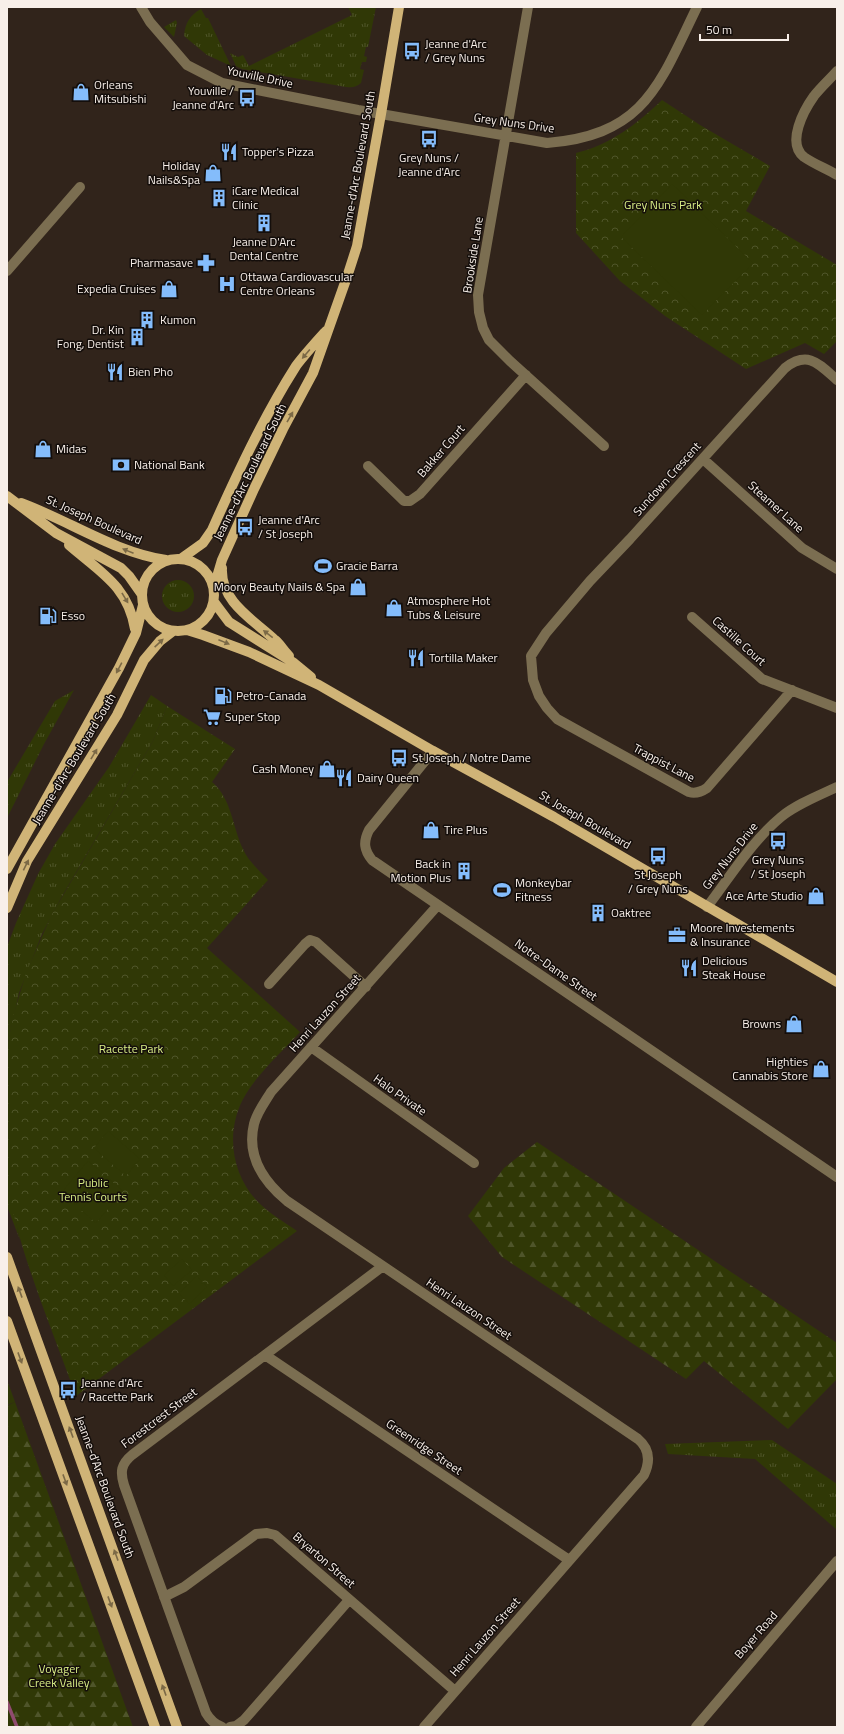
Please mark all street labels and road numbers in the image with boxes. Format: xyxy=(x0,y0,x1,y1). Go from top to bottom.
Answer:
street label: Youville Drive xyxy=(225,60,295,93)
street label: Jeanne-d'Arc Boulevard South xyxy=(335,89,380,241)
street label: Grey Nuns Drive xyxy=(473,107,556,138)
street label: Brookside Lane xyxy=(457,215,488,295)
street label: Jeanne-d'Arc Boulevard South xyxy=(208,400,291,544)
street label: Bakker Court xyxy=(412,419,470,481)
street label: Sundown Crescent xyxy=(628,437,706,520)
street label: Steamer Lane xyxy=(744,476,809,537)
street label: St. Joseph Boulevard xyxy=(43,490,145,549)
street label: Castille Court xyxy=(708,611,771,671)
street label: Jeanne-d'Arc Boulevard South xyxy=(27,689,120,828)
street label: Trappist Lane xyxy=(630,738,698,787)
street label: St. Joseph Boulevard xyxy=(536,785,635,854)
street label: Grey Nuns Drive xyxy=(697,818,762,894)
street label: Notre-Dame Street xyxy=(511,934,602,1006)
street label: Henri Lauzon Street xyxy=(284,969,366,1056)
street label: Halo Private xyxy=(370,1069,431,1120)
street label: Henri Lauzon Street xyxy=(423,1273,517,1345)
street label: Forestcrest Street xyxy=(117,1382,201,1453)
street label: Jeanne-d'Arc Boulevard South xyxy=(71,1413,140,1561)
street label: Greenridge Street xyxy=(382,1414,467,1480)
street label: Bryarton Street xyxy=(289,1527,361,1593)
street label: Henri Lauzon Street xyxy=(445,1592,525,1681)
street label: Boyer Road xyxy=(729,1606,782,1663)

